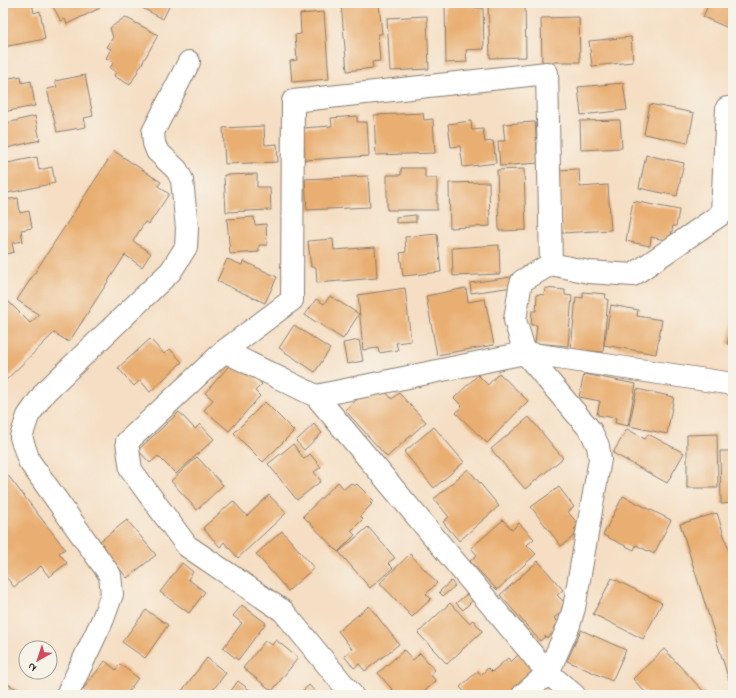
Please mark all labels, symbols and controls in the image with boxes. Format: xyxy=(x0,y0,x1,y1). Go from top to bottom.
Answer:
north arrow xyxy=(18,640,58,680)
text: N xyxy=(24,658,40,676)

